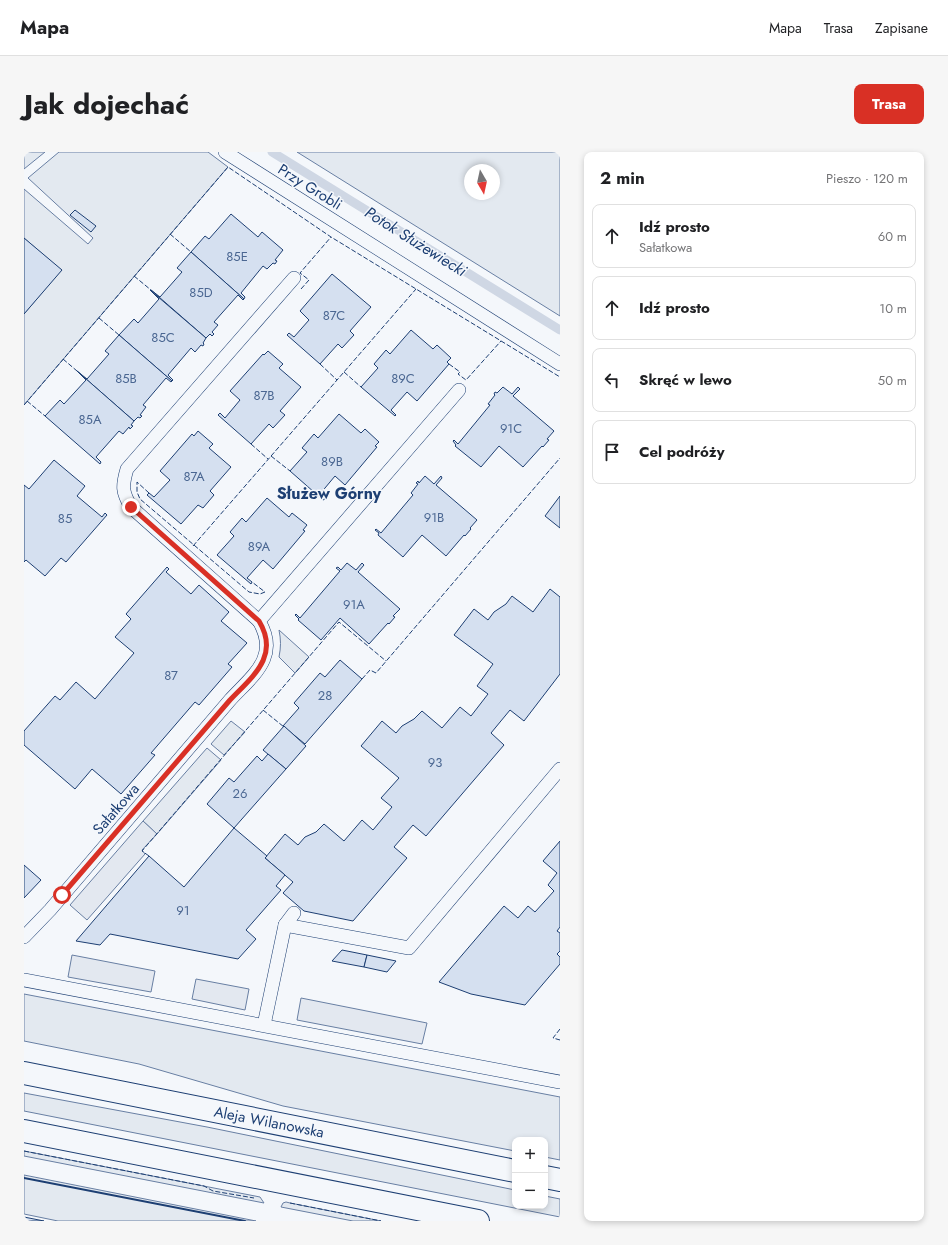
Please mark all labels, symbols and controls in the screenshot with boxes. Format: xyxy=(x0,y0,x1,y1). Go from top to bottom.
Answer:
text: Mapa xyxy=(20,14,69,41)
text: Mapa xyxy=(769,18,802,38)
text: Trasa xyxy=(824,18,853,38)
text: Zapisane xyxy=(875,18,928,38)
text: Jak dojechać xyxy=(24,84,189,125)
button: Trasa xyxy=(854,84,924,124)
street label: Przy Grobli xyxy=(273,158,347,216)
north arrow xyxy=(464,164,500,200)
text: 2 min xyxy=(600,166,645,190)
text: Pieszo · 120 m xyxy=(826,169,908,188)
water label: Potok Służewiecki xyxy=(360,201,472,283)
text: Idź prosto xyxy=(639,216,710,238)
icon: ahead xyxy=(601,225,623,247)
text: 60 m xyxy=(878,227,907,246)
text: Sałatkowa xyxy=(639,238,692,257)
house number: 85E xyxy=(226,247,248,266)
house number: 85D xyxy=(189,283,213,302)
icon: ahead xyxy=(601,297,623,319)
text: Idź prosto xyxy=(639,297,710,319)
text: 10 m xyxy=(879,299,907,318)
house number: 87C xyxy=(323,306,345,325)
house number: 85C xyxy=(151,328,175,347)
house number: 85B xyxy=(115,369,137,388)
house number: 89C xyxy=(391,369,415,388)
icon: left xyxy=(601,369,623,391)
text: Skręć w lewo xyxy=(639,369,732,391)
text: 50 m xyxy=(878,371,907,390)
house number: 87B xyxy=(254,386,274,405)
house number: 85A xyxy=(78,410,102,429)
house number: 91C xyxy=(500,419,522,438)
icon: arrive xyxy=(601,441,623,463)
text: Cel podróży xyxy=(639,441,724,463)
house number: 89B xyxy=(321,452,343,471)
house number: 87A xyxy=(183,467,205,486)
district label: Służew Górny xyxy=(277,482,382,505)
route end xyxy=(122,498,140,516)
house number: 91B xyxy=(424,508,444,527)
house number: 85 xyxy=(58,509,72,528)
house number: 89A xyxy=(248,537,271,556)
house number: 91A xyxy=(343,595,365,614)
house number: 87 xyxy=(164,666,178,685)
house number: 28 xyxy=(318,686,332,705)
house number: 93 xyxy=(428,753,442,772)
street label: Sałatkowa xyxy=(88,779,144,839)
house number: 26 xyxy=(233,784,247,803)
route start xyxy=(53,886,71,904)
house number: 91 xyxy=(176,901,190,920)
street label: Aleja Wilanowska xyxy=(212,1101,326,1143)
map controls xyxy=(512,1137,548,1209)
button: + xyxy=(512,1137,548,1173)
button: − xyxy=(512,1173,548,1209)

